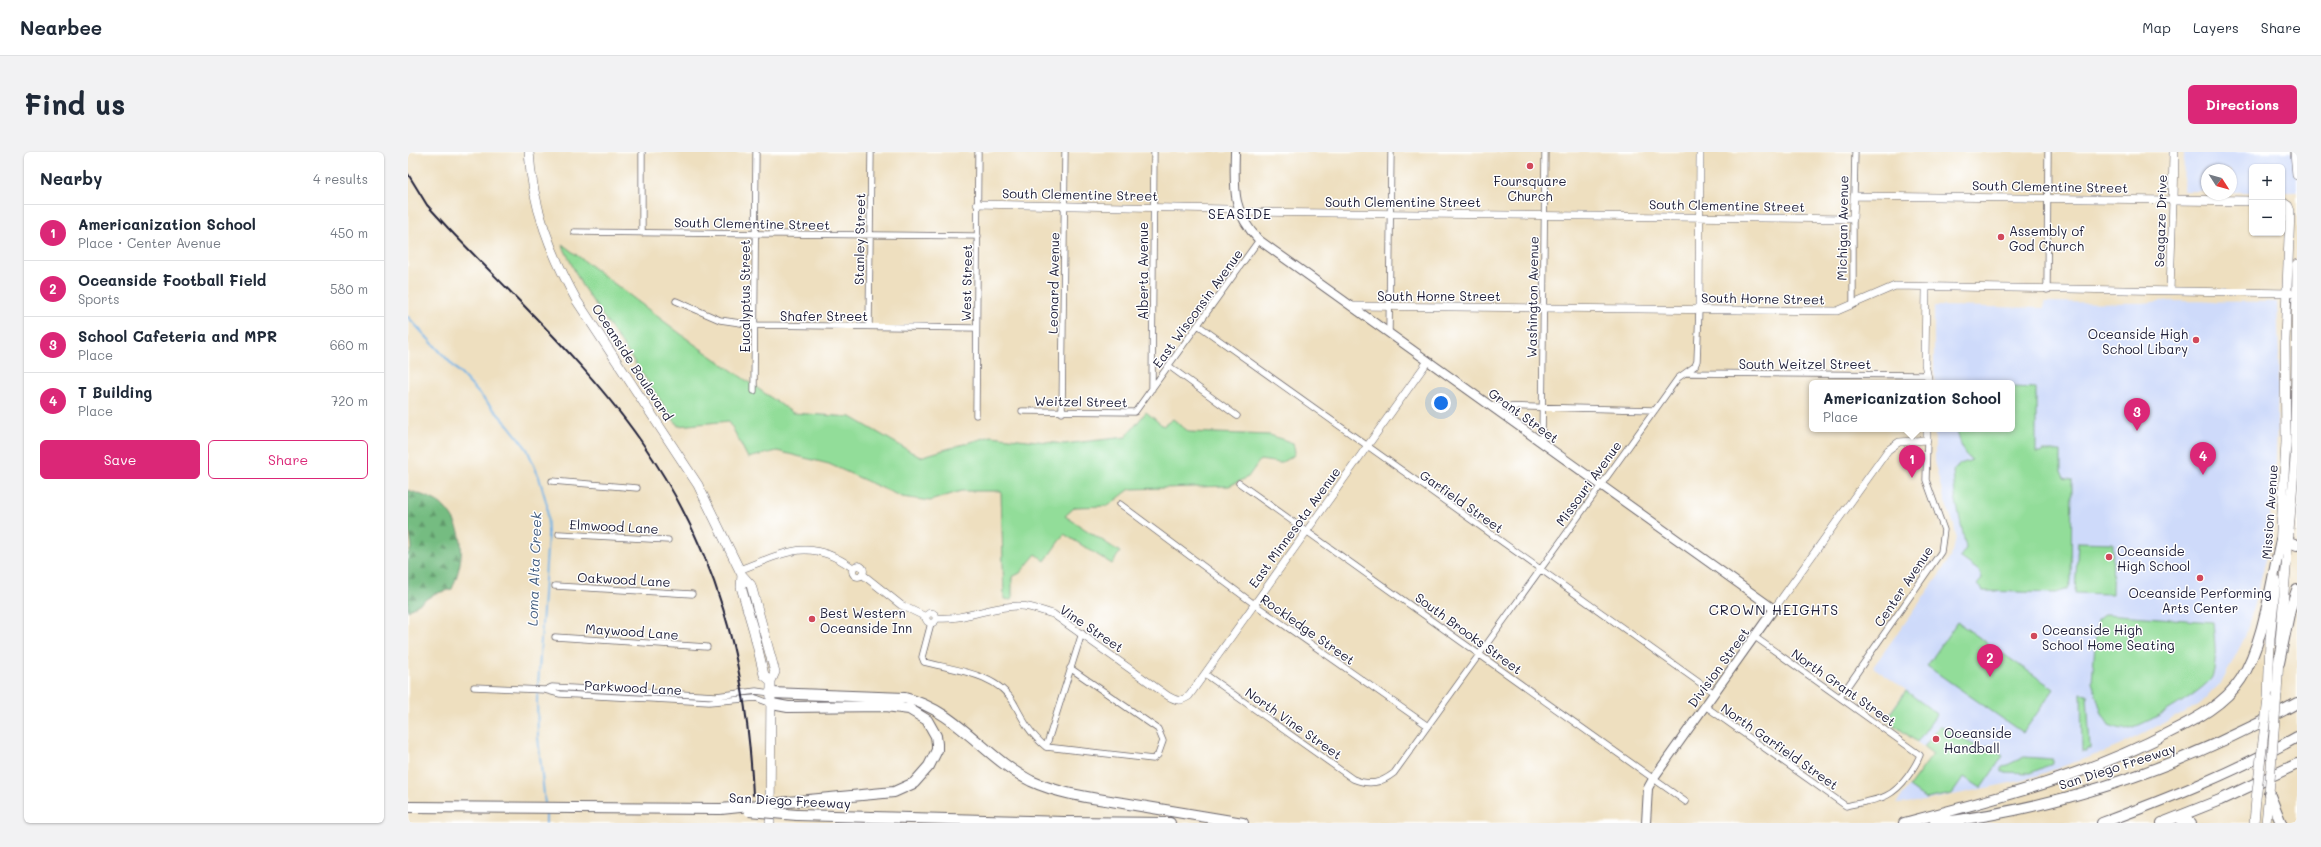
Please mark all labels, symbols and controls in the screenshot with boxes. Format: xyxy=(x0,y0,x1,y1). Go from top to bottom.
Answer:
text: Nearbee xyxy=(20,15,102,40)
text: Map xyxy=(2142,18,2171,37)
text: Layers xyxy=(2193,18,2239,37)
text: Share xyxy=(2261,18,2301,37)
button: Directions xyxy=(2188,85,2297,124)
text: Find us xyxy=(24,86,125,122)
marker: Foursquare Church xyxy=(1525,161,1535,171)
north arrow xyxy=(2201,164,2237,200)
map controls xyxy=(2249,164,2285,236)
button: + xyxy=(2249,164,2285,200)
text: Nearby xyxy=(40,167,102,189)
text: 4 results xyxy=(313,170,368,187)
place label: Foursquare Church xyxy=(1493,172,1567,204)
street label: Seagaze Drive xyxy=(2150,174,2170,268)
street label: Michigan Avenue xyxy=(1833,175,1851,281)
street label: South Clementine Street xyxy=(1972,176,2128,196)
street label: South Clementine Street xyxy=(1002,184,1158,204)
street label: Stanley Street xyxy=(850,193,868,285)
street label: South Clementine Street xyxy=(1325,193,1481,210)
street label: South Clementine Street xyxy=(1649,195,1805,215)
button: − xyxy=(2249,200,2285,236)
district label: SEASIDE xyxy=(1208,204,1272,223)
street label: South Clementine Street xyxy=(674,213,830,233)
text: Americanization School xyxy=(78,214,256,234)
street label: Alberta Avenue xyxy=(1134,222,1151,320)
place label: Assembly of God Church xyxy=(2009,222,2085,254)
text: 1 xyxy=(50,224,56,241)
text: 450 m xyxy=(330,224,368,241)
street label: Leonard Avenue xyxy=(1044,232,1062,334)
marker: Assembly of God Church xyxy=(1996,232,2006,242)
text: Place · Center Avenue xyxy=(78,234,221,251)
street label: Washington Avenue xyxy=(1522,236,1542,358)
street label: Eucalyptus Street xyxy=(736,239,753,353)
street label: West Street xyxy=(957,244,975,322)
street label: East Wisconsin Avenue xyxy=(1148,245,1246,371)
text: Oceanside Football Field xyxy=(78,270,266,290)
text: 2 xyxy=(49,280,57,297)
text: 580 m xyxy=(330,280,368,297)
street label: South Horne Street xyxy=(1377,287,1501,304)
street label: South Horne Street xyxy=(1701,288,1825,308)
text: Sports xyxy=(78,290,120,307)
street label: Oceanside Boulevard xyxy=(589,300,677,424)
street label: Shafer Street xyxy=(780,307,868,324)
place label: Oceanside High School Libary xyxy=(2088,325,2188,357)
text: School Cafeteria and MPR xyxy=(78,326,277,346)
marker: Oceanside High School Libary xyxy=(2191,335,2201,345)
text: 3 xyxy=(49,336,57,353)
text: 660 m xyxy=(330,336,368,353)
text: Place xyxy=(78,346,113,363)
street label: South Weitzel Street xyxy=(1739,355,1872,372)
popup xyxy=(1809,380,2015,432)
text: T Building xyxy=(78,382,152,402)
street label: Grant Street xyxy=(1486,384,1563,446)
text: Americanization School xyxy=(1823,388,2001,408)
text: 4 xyxy=(49,392,57,409)
text: 720 m xyxy=(331,392,368,409)
street label: Weitzel Street xyxy=(1034,392,1128,410)
your location xyxy=(1431,393,1451,413)
pin: 3 xyxy=(2124,398,2150,431)
text: Place xyxy=(78,402,113,419)
text: Place xyxy=(1823,408,1858,425)
street label: Missouri Avenue xyxy=(1551,437,1625,529)
button: Save xyxy=(40,440,200,479)
button: Share xyxy=(208,440,368,479)
pin: 4 xyxy=(2190,442,2216,475)
pin: 1 xyxy=(1899,445,1925,478)
street label: East Minnesota Avenue xyxy=(1244,463,1344,591)
street label: Mission Avenue xyxy=(2257,464,2281,560)
street label: Garfield Street xyxy=(1417,466,1507,536)
water label: Loma Alta Creek xyxy=(523,511,546,626)
street label: Elmwood Lane xyxy=(569,515,659,537)
street label: Center Avenue xyxy=(1870,542,1936,630)
place label: Oceanside High School xyxy=(2117,542,2190,574)
marker: Oceanside High School xyxy=(2104,552,2114,562)
street label: Oakwood Lane xyxy=(577,568,671,590)
marker: Oceanside Performing Arts Center xyxy=(2195,573,2205,583)
place label: Oceanside Performing Arts Center xyxy=(2129,584,2271,616)
street label: South Brooks Street xyxy=(1412,588,1526,678)
street label: Rockledge Street xyxy=(1258,590,1359,668)
district label: CROWN HEIGHTS xyxy=(1709,600,1839,619)
street label: Vine Street xyxy=(1057,601,1127,656)
place label: Best Western Oceanside Inn xyxy=(820,604,912,636)
marker: Best Western Oceanside Inn xyxy=(807,614,817,624)
street label: Maywood Lane xyxy=(585,619,679,643)
place label: Oceanside High School Home Seating xyxy=(2042,621,2175,653)
street label: Division Street xyxy=(1683,624,1753,710)
marker: Oceanside High School Home Seating xyxy=(2029,631,2039,641)
pin: 2 xyxy=(1977,644,2003,677)
street label: North Grant Street xyxy=(1788,645,1900,730)
street label: Parkwood Lane xyxy=(584,676,682,698)
street label: North Vine Street xyxy=(1242,683,1346,763)
street label: North Garfield Street xyxy=(1718,699,1842,793)
place label: Oceanside Handball xyxy=(1944,724,2012,756)
marker: Oceanside Handball xyxy=(1931,734,1941,744)
street label: San Diego Freeway xyxy=(2056,739,2178,793)
street label: San Diego Freeway xyxy=(729,788,852,812)

